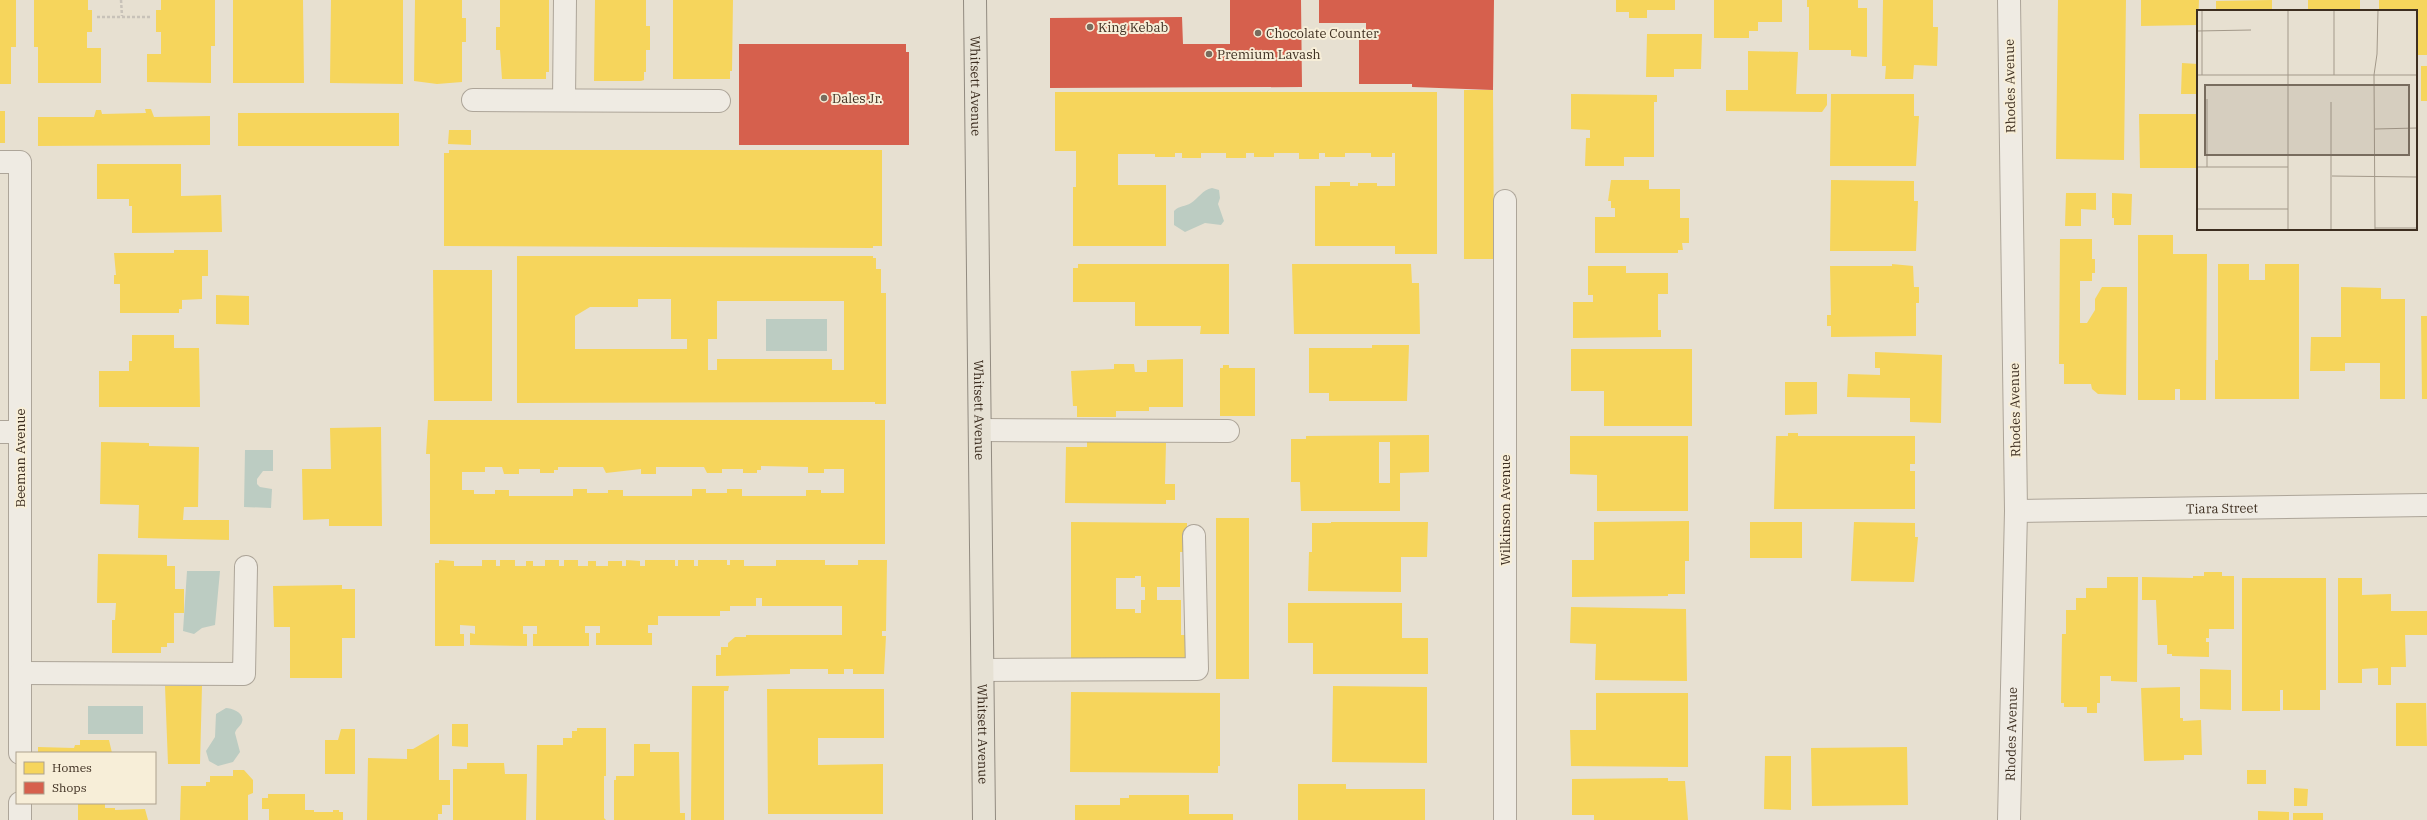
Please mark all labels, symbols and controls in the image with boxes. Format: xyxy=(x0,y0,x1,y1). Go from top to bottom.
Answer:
inset map xyxy=(2197,10,2417,230)
place label: King Kebab xyxy=(1098,19,1168,36)
marker: King Kebab xyxy=(1085,22,1095,32)
place label: Chocolate Counter xyxy=(1266,25,1379,42)
marker: Chocolate Counter xyxy=(1253,28,1263,38)
street label: Whitsett Avenue xyxy=(967,36,985,136)
street label: Rhodes Avenue xyxy=(2001,39,2019,133)
place label: Premium Lavash xyxy=(1217,46,1321,63)
marker: Premium Lavash xyxy=(1204,49,1214,59)
place label: Dales Jr. xyxy=(832,90,882,107)
marker: Dales Jr. xyxy=(819,93,829,103)
street label: Whitsett Avenue xyxy=(970,360,989,460)
street label: Rhodes Avenue xyxy=(2006,363,2024,457)
street label: Beeman Avenue xyxy=(12,408,29,508)
street label: Wilkinson Avenue xyxy=(1497,454,1514,566)
street label: Tiara Street xyxy=(2186,499,2259,517)
street label: Whitsett Avenue xyxy=(974,684,992,784)
street label: Rhodes Avenue xyxy=(2001,687,2021,781)
legend xyxy=(16,752,156,804)
text: Homes xyxy=(52,760,92,775)
text: Shops xyxy=(52,780,87,795)

